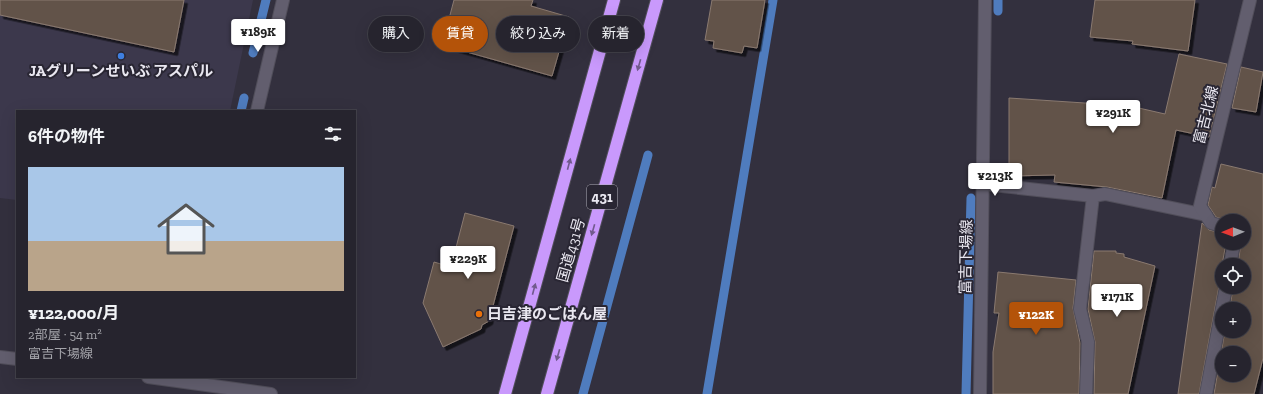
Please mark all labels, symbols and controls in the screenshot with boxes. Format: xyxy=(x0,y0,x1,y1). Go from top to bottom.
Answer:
chip: 購入 xyxy=(368,16,424,52)
chip: 賃貸 xyxy=(432,16,488,52)
chip: 絞り込み xyxy=(496,16,580,52)
chip: 新着 xyxy=(588,16,644,52)
pin: ¥189K xyxy=(230,19,286,53)
text: ¥189K xyxy=(240,24,276,39)
marker: JAグリーンせいぶ アスパル xyxy=(116,51,126,61)
one-way arrow xyxy=(636,59,642,71)
place label: JAグリーンせいぶ アスパル xyxy=(29,62,213,80)
street label: 富吉北線 xyxy=(1190,84,1222,146)
pin: ¥291K xyxy=(1085,100,1141,134)
text: ¥291K xyxy=(1095,105,1131,120)
icon: filters xyxy=(322,123,344,145)
text: 6件の物件 xyxy=(28,126,105,146)
one-way arrow xyxy=(566,157,572,169)
pin: ¥213K xyxy=(967,163,1023,197)
text: ¥213K xyxy=(977,168,1013,183)
road number: 431 xyxy=(587,185,617,209)
icon: home xyxy=(150,193,222,265)
north arrow xyxy=(1215,214,1251,250)
map controls xyxy=(1215,214,1251,382)
street label: 国道431号 xyxy=(553,216,589,284)
street label: 富吉下場線 xyxy=(956,219,976,295)
one-way arrow xyxy=(590,224,596,236)
pin: ¥229K xyxy=(440,246,496,280)
text: ¥229K xyxy=(449,251,487,266)
button: locate xyxy=(1215,258,1251,294)
one-way arrow xyxy=(531,283,537,295)
pin: ¥171K xyxy=(1089,284,1145,318)
text: ¥171K xyxy=(1100,289,1134,304)
pin: ¥122K xyxy=(1008,302,1064,336)
button: + xyxy=(1215,302,1251,338)
text: ¥122,000/月 xyxy=(28,303,120,323)
place label: 日吉津のごはん屋 xyxy=(487,305,607,323)
text: ¥122K xyxy=(1018,307,1054,322)
marker: 日吉津のごはん屋 xyxy=(474,309,484,319)
text: 2部屋 · 54 m² xyxy=(28,327,102,342)
text: 富吉下場線 xyxy=(28,346,93,361)
button: − xyxy=(1215,346,1251,382)
one-way arrow xyxy=(555,350,561,362)

